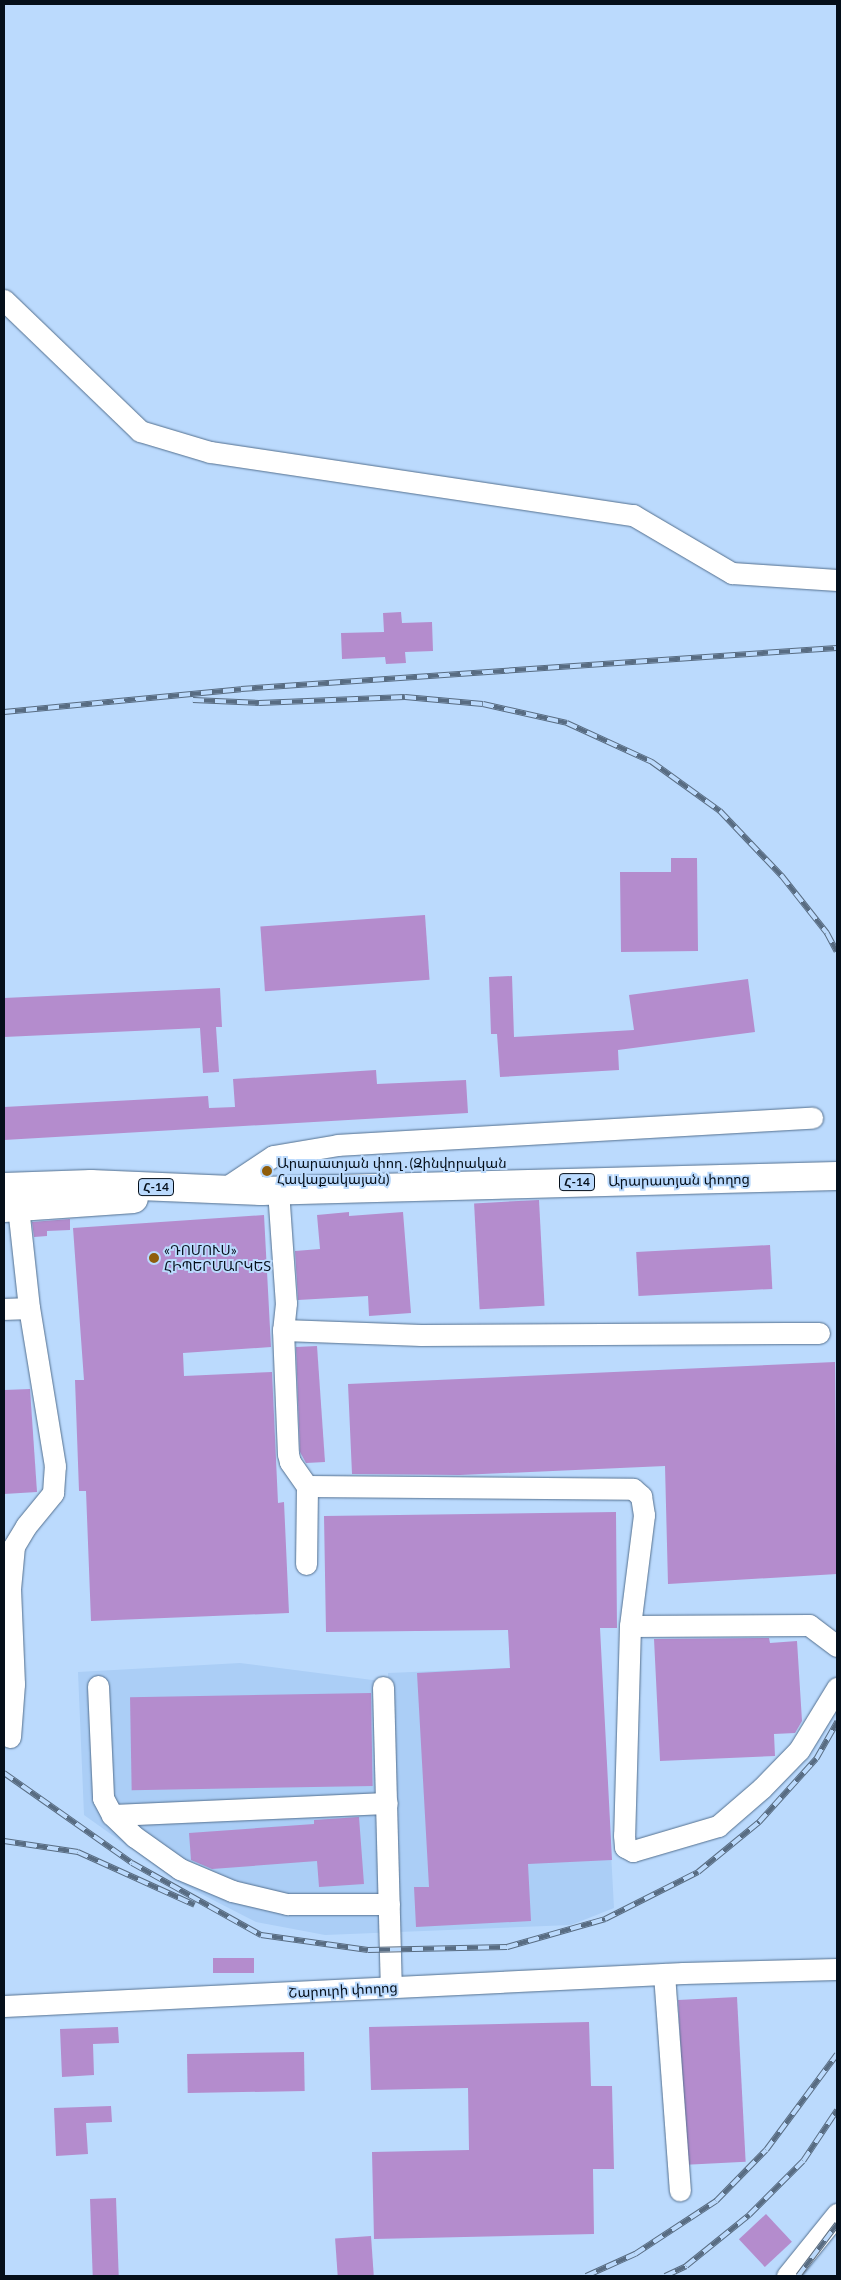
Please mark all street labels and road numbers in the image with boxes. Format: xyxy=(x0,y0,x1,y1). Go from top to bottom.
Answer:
street label: Արարատյան փողոց xyxy=(608,1170,750,1190)
road number: Հ-14 xyxy=(558,1172,596,1192)
road number: Հ-14 xyxy=(137,1178,175,1196)
street label: Շարուրի փողոց xyxy=(288,1979,398,2001)

